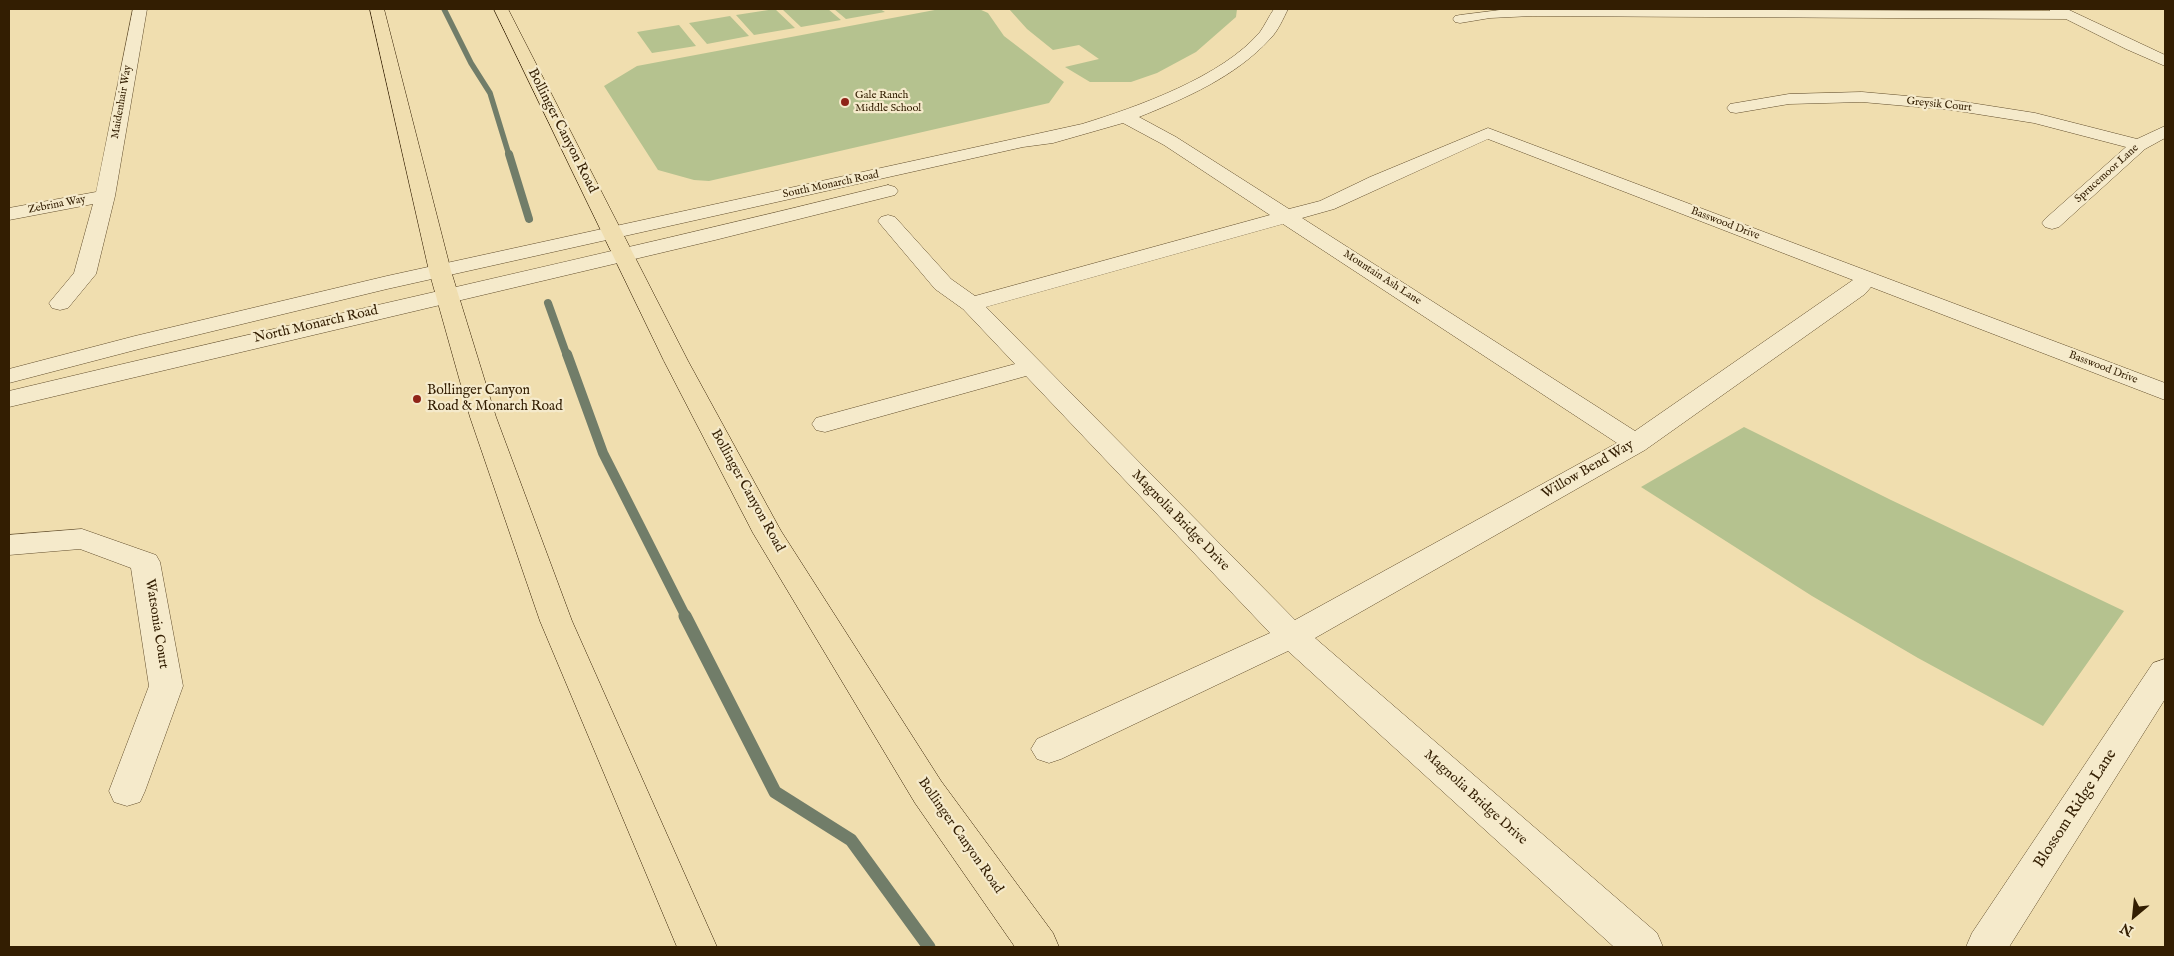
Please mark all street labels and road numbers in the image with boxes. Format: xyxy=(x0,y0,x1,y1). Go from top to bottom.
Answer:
street label: Maidenhair Way xyxy=(109,64,135,140)
street label: Bollinger Canyon Road xyxy=(523,66,601,196)
street label: Greysik Court xyxy=(1906,95,1972,115)
street label: Sprucemoor Lane xyxy=(2072,142,2142,206)
street label: South Monarch Road xyxy=(782,168,880,202)
street label: Zebrina Way xyxy=(27,193,87,217)
street label: Basswood Drive xyxy=(1689,205,1761,243)
street label: Mountain Ash Lane xyxy=(1340,248,1424,308)
street label: North Monarch Road xyxy=(252,303,380,347)
street label: Basswood Drive xyxy=(2067,349,2139,387)
street label: Bollinger Canyon Road xyxy=(706,427,788,555)
street label: Willow Bend Way xyxy=(1539,437,1637,503)
street label: Magnolia Bridge Drive xyxy=(1128,467,1232,575)
street label: Watsonia Court xyxy=(141,578,171,670)
street label: Blossom Ridge Lane xyxy=(2030,746,2122,872)
street label: Magnolia Bridge Drive xyxy=(1420,747,1530,849)
street label: Bollinger Canyon Road xyxy=(914,775,1006,897)

